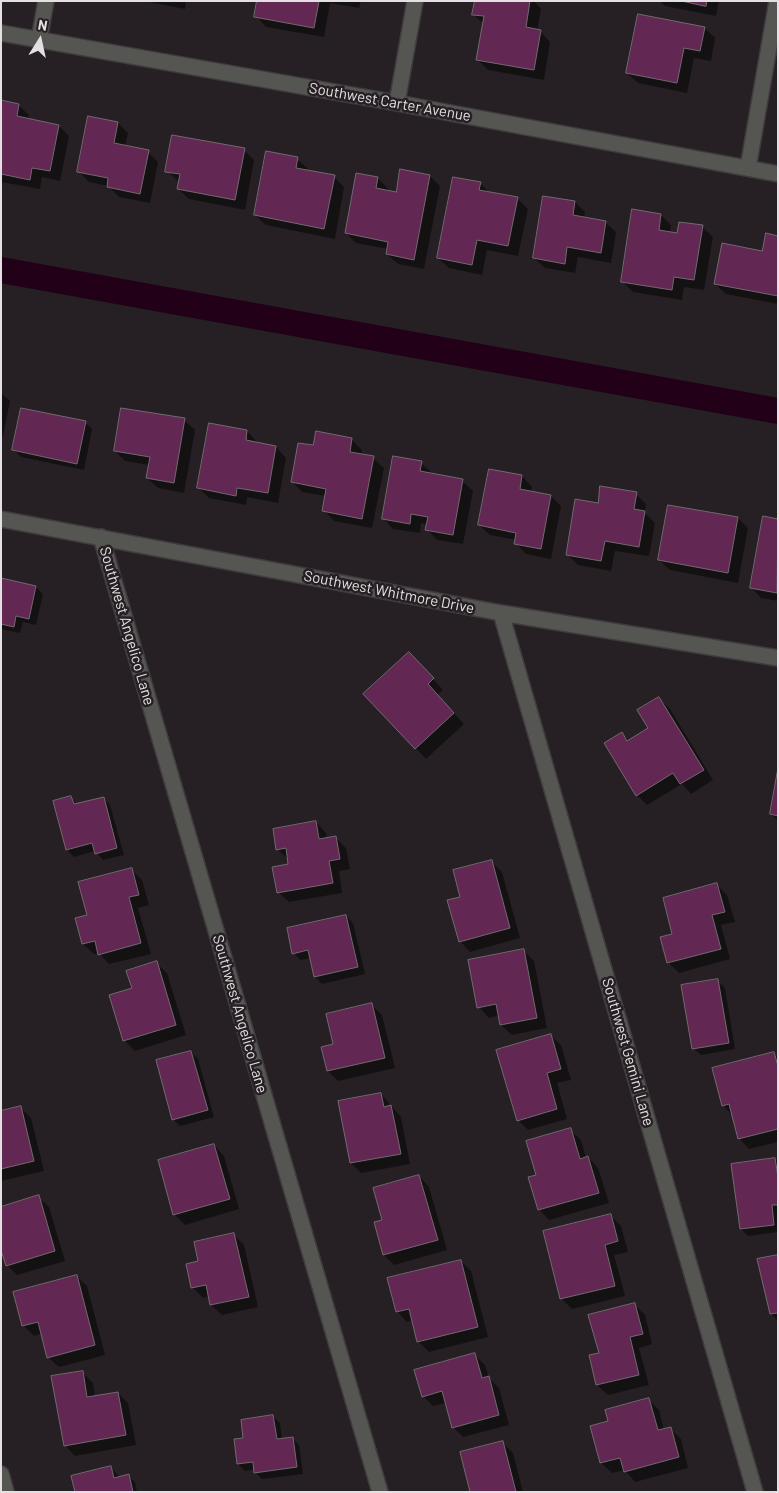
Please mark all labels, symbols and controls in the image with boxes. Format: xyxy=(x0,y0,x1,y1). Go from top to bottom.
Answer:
north arrow xyxy=(15,15,65,65)
text: N xyxy=(37,16,49,34)
street label: Southwest Carter Avenue xyxy=(308,79,472,125)
street label: Southwest Angelico Lane xyxy=(96,545,158,707)
street label: Southwest Whitmore Drive xyxy=(302,567,476,617)
street label: Southwest Angelico Lane xyxy=(209,933,271,1095)
street label: Southwest Gemini Lane xyxy=(598,976,658,1128)

